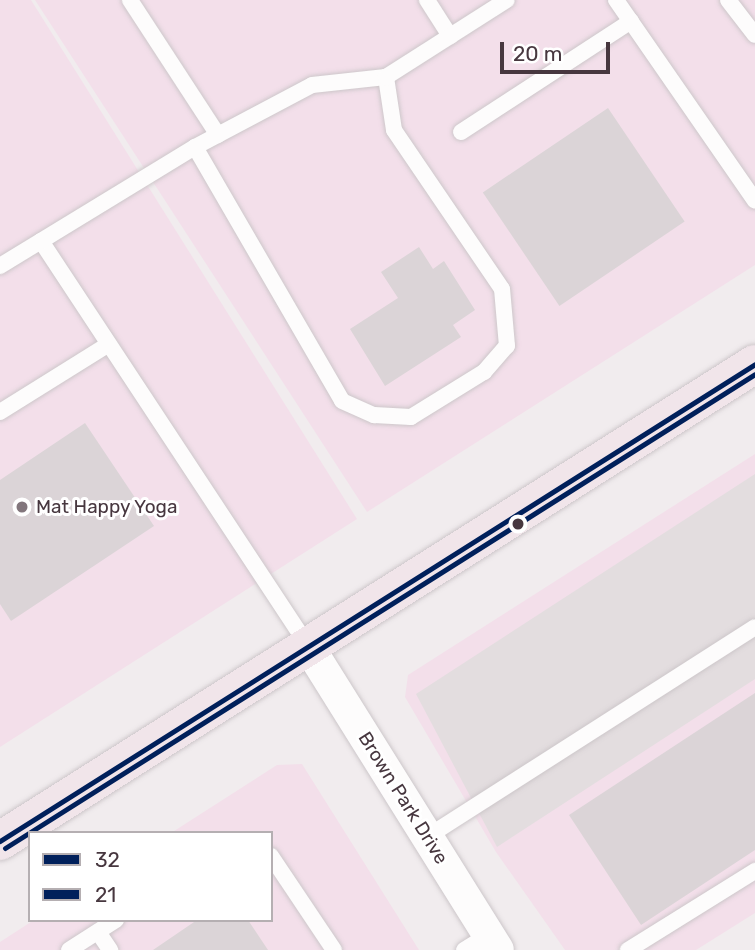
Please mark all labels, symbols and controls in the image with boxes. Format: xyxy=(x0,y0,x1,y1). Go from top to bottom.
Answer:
scale bar xyxy=(503,28,613,72)
text: 20 m xyxy=(513,41,562,66)
place label: Mat Happy Yoga xyxy=(36,496,178,518)
marker: Mat Happy Yoga xyxy=(14,499,30,515)
unlabelled marker xyxy=(511,517,525,531)
street label: Brown Park Drive xyxy=(353,728,453,868)
legend xyxy=(28,831,273,922)
text: 32 xyxy=(95,847,120,872)
text: 21 xyxy=(95,882,116,907)

